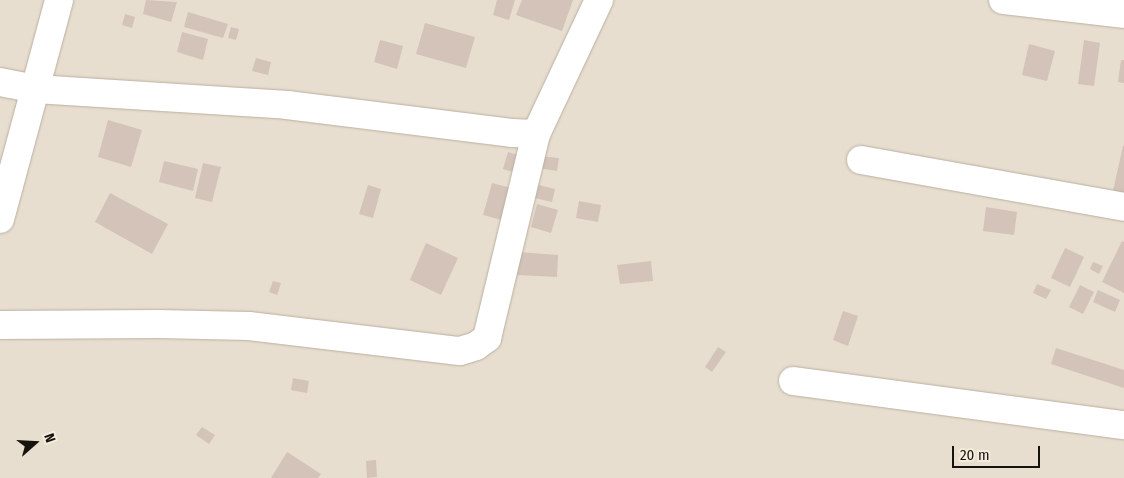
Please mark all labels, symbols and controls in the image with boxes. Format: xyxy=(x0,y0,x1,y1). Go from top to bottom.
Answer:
north arrow xyxy=(10,418,60,468)
text: N xyxy=(40,431,59,445)
scale bar xyxy=(954,436,1042,468)
text: 20 m xyxy=(960,446,990,464)

